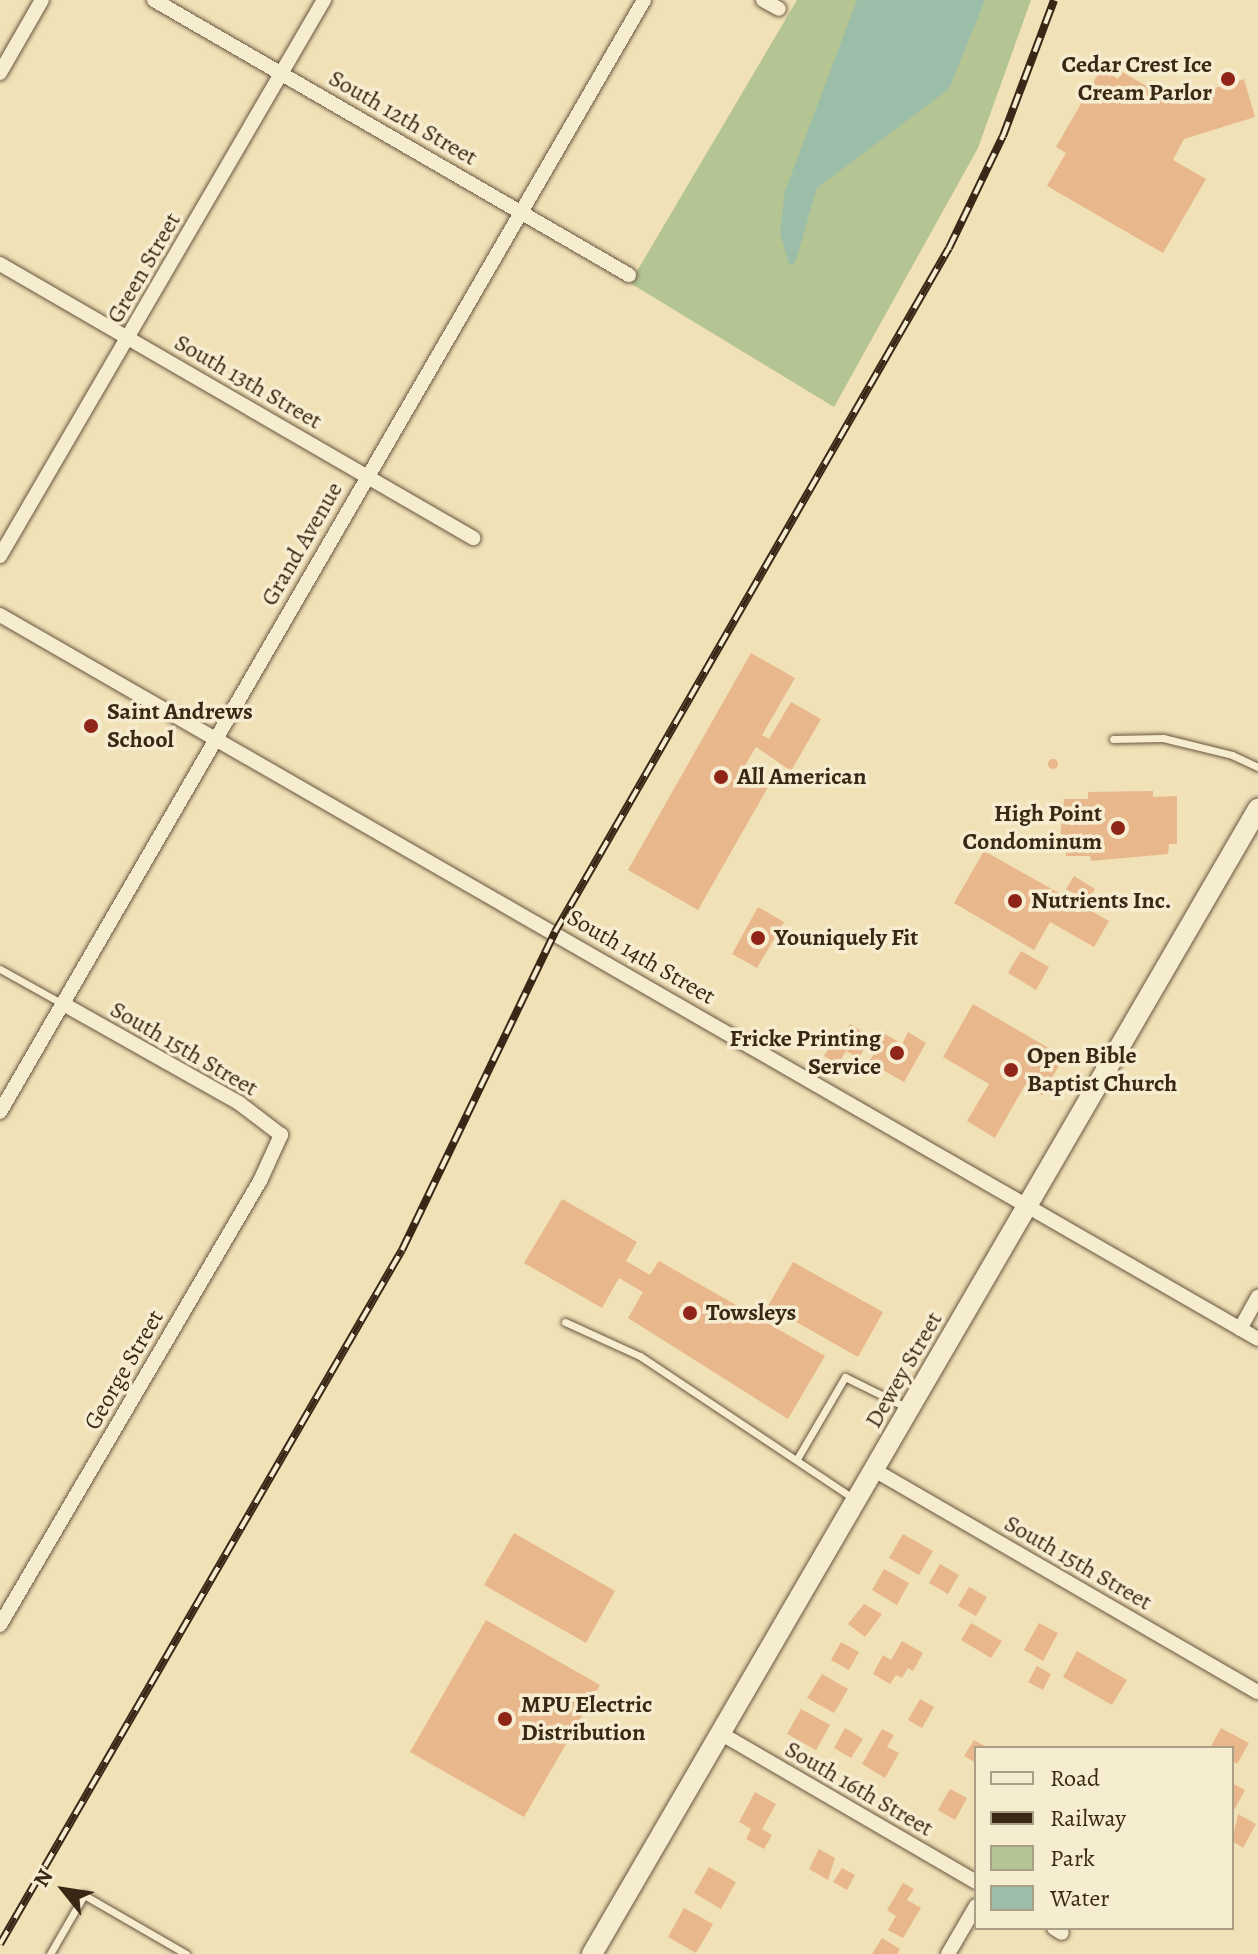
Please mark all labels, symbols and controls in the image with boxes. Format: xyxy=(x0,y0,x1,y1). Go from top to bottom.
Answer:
place label: Cedar Crest Ice Cream Parlor xyxy=(1062,51,1212,107)
street label: South 12th Street xyxy=(324,64,482,172)
marker: Cedar Crest Ice Cream Parlor xyxy=(1219,70,1237,88)
street label: Green Street xyxy=(101,208,187,328)
street label: South 13th Street xyxy=(169,328,327,436)
street label: Grand Avenue xyxy=(255,477,349,611)
place label: Saint Andrews School xyxy=(107,698,253,754)
marker: Saint Andrews School xyxy=(82,717,100,735)
place label: All American xyxy=(737,763,866,791)
marker: All American xyxy=(712,768,730,786)
place label: High Point Condominum xyxy=(963,800,1102,856)
marker: High Point Condominum xyxy=(1109,819,1127,837)
place label: Nutrients Inc. xyxy=(1031,887,1171,915)
marker: Nutrients Inc. xyxy=(1006,892,1024,910)
street label: South 14th Street xyxy=(562,903,720,1011)
place label: Youniquely Fit xyxy=(774,924,918,952)
marker: Youniquely Fit xyxy=(749,929,767,947)
street label: South 15th Street xyxy=(105,995,263,1103)
place label: Fricke Printing Service xyxy=(729,1025,881,1081)
place label: Open Bible Baptist Church xyxy=(1027,1042,1177,1098)
marker: Fricke Printing Service xyxy=(888,1044,906,1062)
marker: Open Bible Baptist Church xyxy=(1002,1061,1020,1079)
place label: Towsleys xyxy=(706,1299,796,1327)
marker: Towsleys xyxy=(681,1304,699,1322)
street label: George Street xyxy=(78,1305,170,1435)
street label: Dewey Street xyxy=(859,1307,949,1433)
street label: South 15th Street xyxy=(999,1509,1157,1617)
place label: MPU Electric Distribution xyxy=(521,1691,652,1747)
marker: MPU Electric Distribution xyxy=(496,1710,514,1728)
street label: South 16th Street xyxy=(780,1735,938,1843)
legend xyxy=(974,1746,1234,1930)
text: Road xyxy=(1050,1762,1100,1794)
text: Railway xyxy=(1050,1802,1126,1834)
text: Park xyxy=(1050,1842,1095,1874)
north arrow xyxy=(24,1850,104,1930)
text: N xyxy=(26,1864,60,1892)
text: Water xyxy=(1050,1882,1110,1914)

